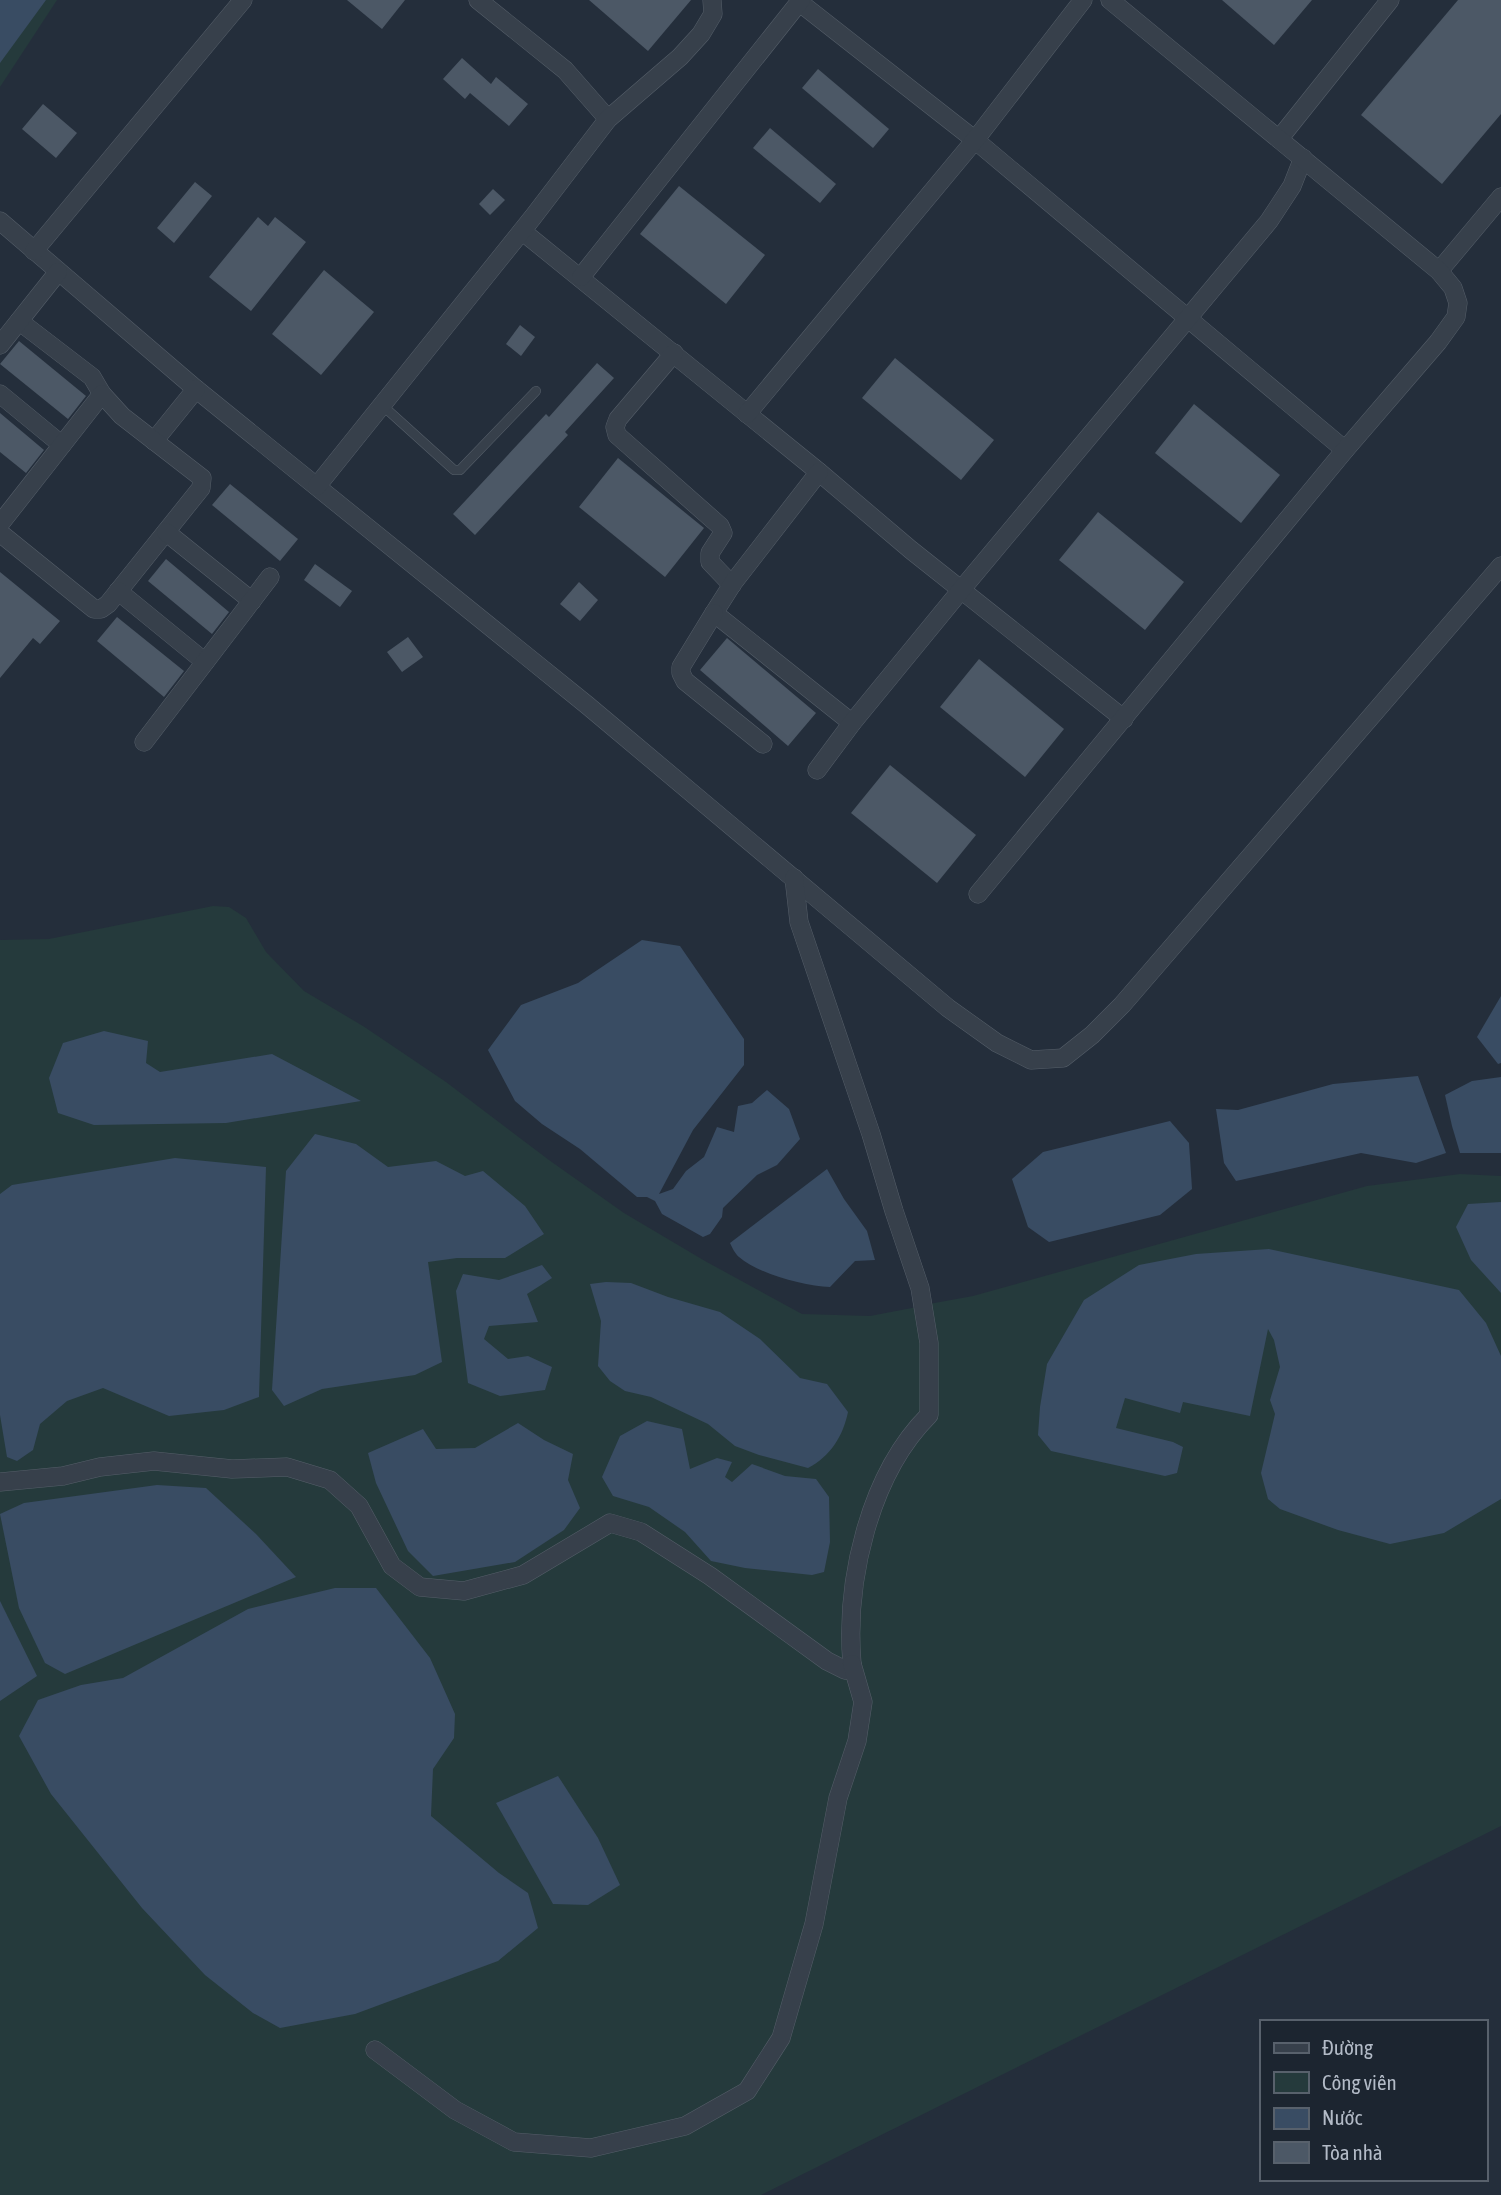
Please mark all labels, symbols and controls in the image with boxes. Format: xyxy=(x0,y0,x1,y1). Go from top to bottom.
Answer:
legend xyxy=(1260,2020,1487,2181)
text: Đường xyxy=(1322,2035,1373,2059)
text: Công viên xyxy=(1322,2070,1397,2094)
text: Nước xyxy=(1322,2105,1362,2129)
text: Tòa nhà xyxy=(1322,2140,1383,2164)

